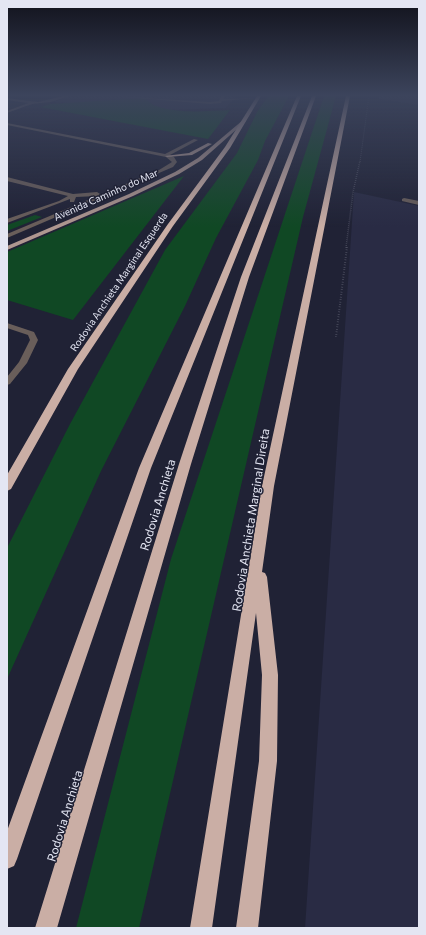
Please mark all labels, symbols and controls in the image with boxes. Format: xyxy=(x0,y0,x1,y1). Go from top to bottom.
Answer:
street label: Avenida Caminho do Mar xyxy=(52,167,160,223)
street label: Rodovia Anchieta Marginal Esquerda xyxy=(68,210,170,354)
street label: Rodovia Anchieta Marginal Direita xyxy=(229,428,273,612)
street label: Rodovia Anchieta xyxy=(137,457,179,553)
street label: Rodovia Anchieta xyxy=(44,768,86,864)

